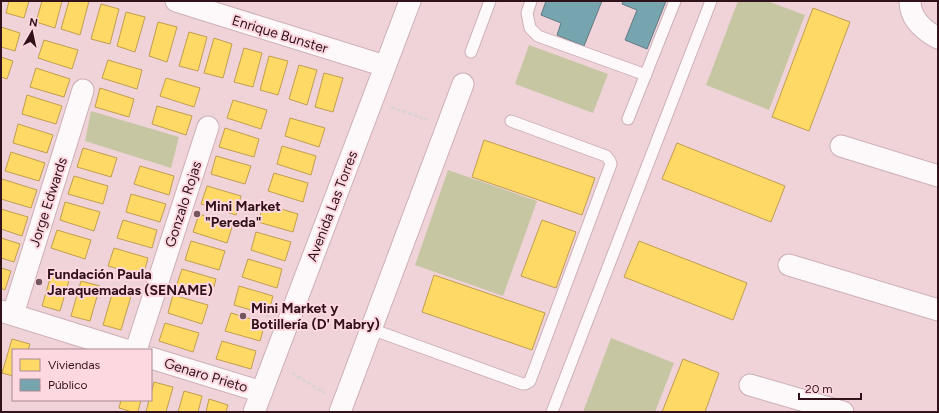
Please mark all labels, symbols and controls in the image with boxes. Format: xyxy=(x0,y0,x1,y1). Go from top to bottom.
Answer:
north arrow xyxy=(12,12,52,52)
street label: Enrique Bunster xyxy=(230,12,330,57)
text: N xyxy=(28,16,39,30)
street label: Avenida Las Torres xyxy=(304,149,361,264)
street label: Jorge Edwards xyxy=(26,155,71,249)
street label: Gonzalo Rojas xyxy=(162,159,205,249)
place label: Mini Market "Pereda" xyxy=(205,198,281,231)
marker: Mini Market "Pereda" xyxy=(192,209,202,219)
place label: Fundación Paula Jaraquemadas (SENAME) xyxy=(47,266,213,299)
marker: Fundación Paula Jaraquemadas (SENAME) xyxy=(34,277,44,287)
place label: Mini Market y Botillería (D' Mabry) xyxy=(251,300,380,333)
marker: Mini Market y Botillería (D' Mabry) xyxy=(238,311,248,321)
legend xyxy=(12,349,152,401)
street label: Genaro Prieto xyxy=(162,355,250,396)
text: Viviendas xyxy=(48,358,101,372)
scale bar xyxy=(799,375,861,401)
text: Público xyxy=(48,378,88,392)
text: 20 m xyxy=(805,382,833,396)

